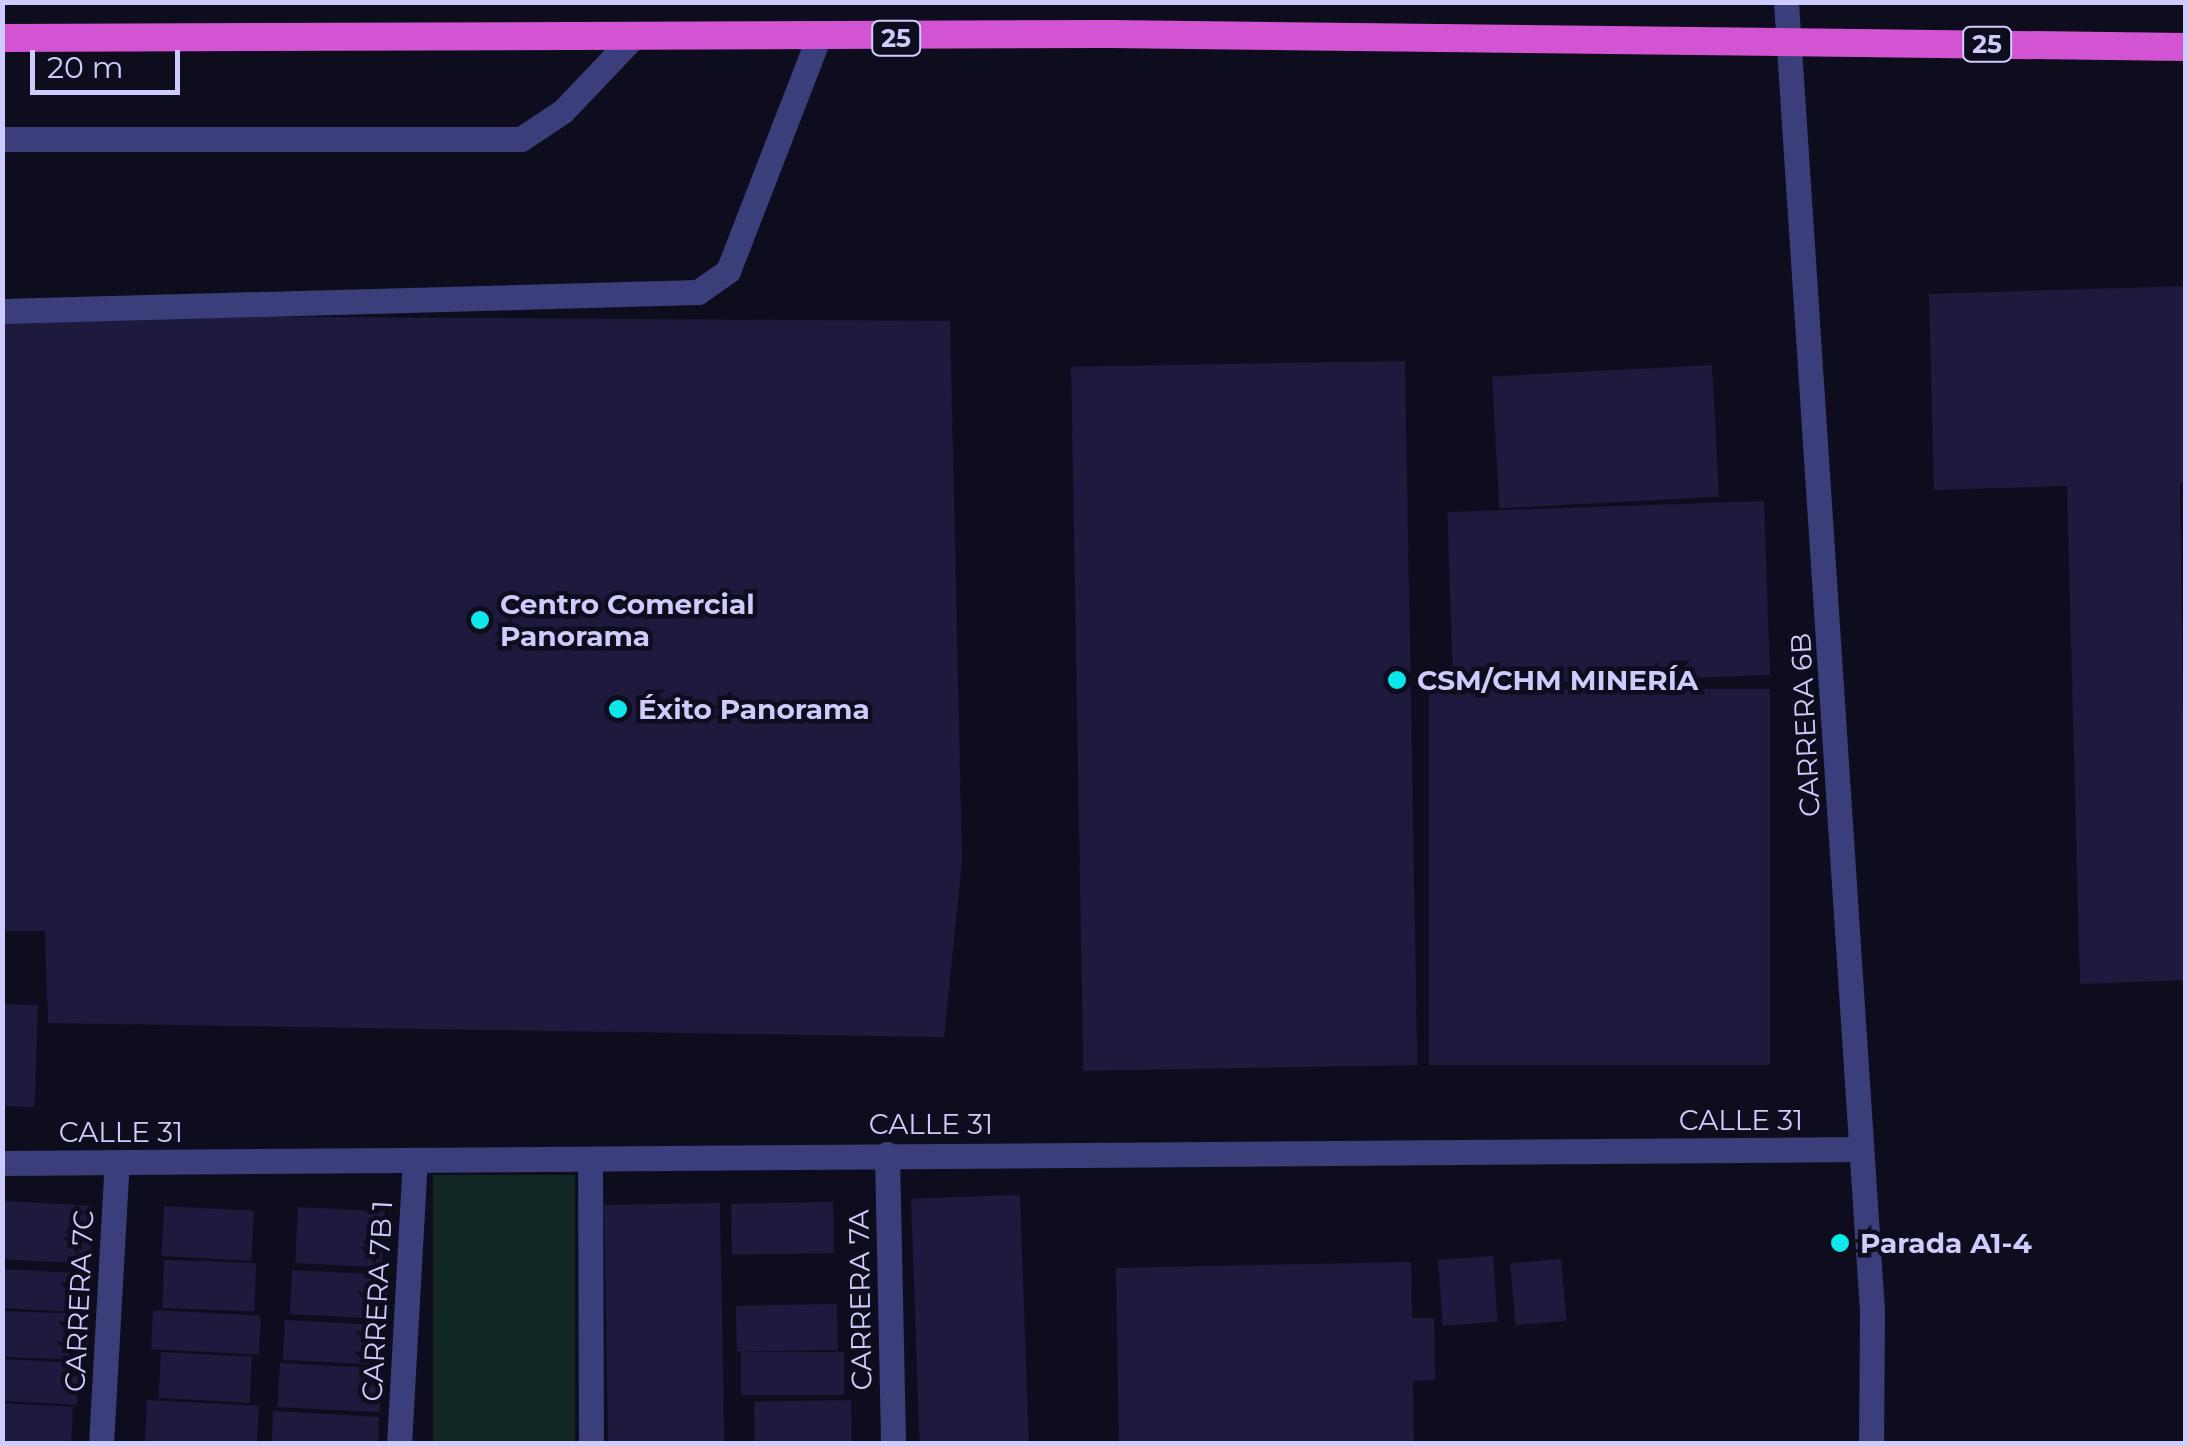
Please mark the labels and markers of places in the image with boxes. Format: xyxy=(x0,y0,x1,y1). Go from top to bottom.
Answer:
place label: Centro Comercial Panorama xyxy=(500,587,755,653)
marker: Centro Comercial Panorama xyxy=(469,609,491,631)
place label: CSM/CHM MINERÍA xyxy=(1417,663,1698,697)
marker: CSM/CHM MINERÍA xyxy=(1386,669,1408,691)
place label: Éxito Panorama xyxy=(638,692,870,726)
marker: Éxito Panorama xyxy=(607,698,629,720)
place label: Parada A1-4 xyxy=(1860,1226,2032,1260)
marker: Parada A1-4 xyxy=(1829,1232,1851,1254)

